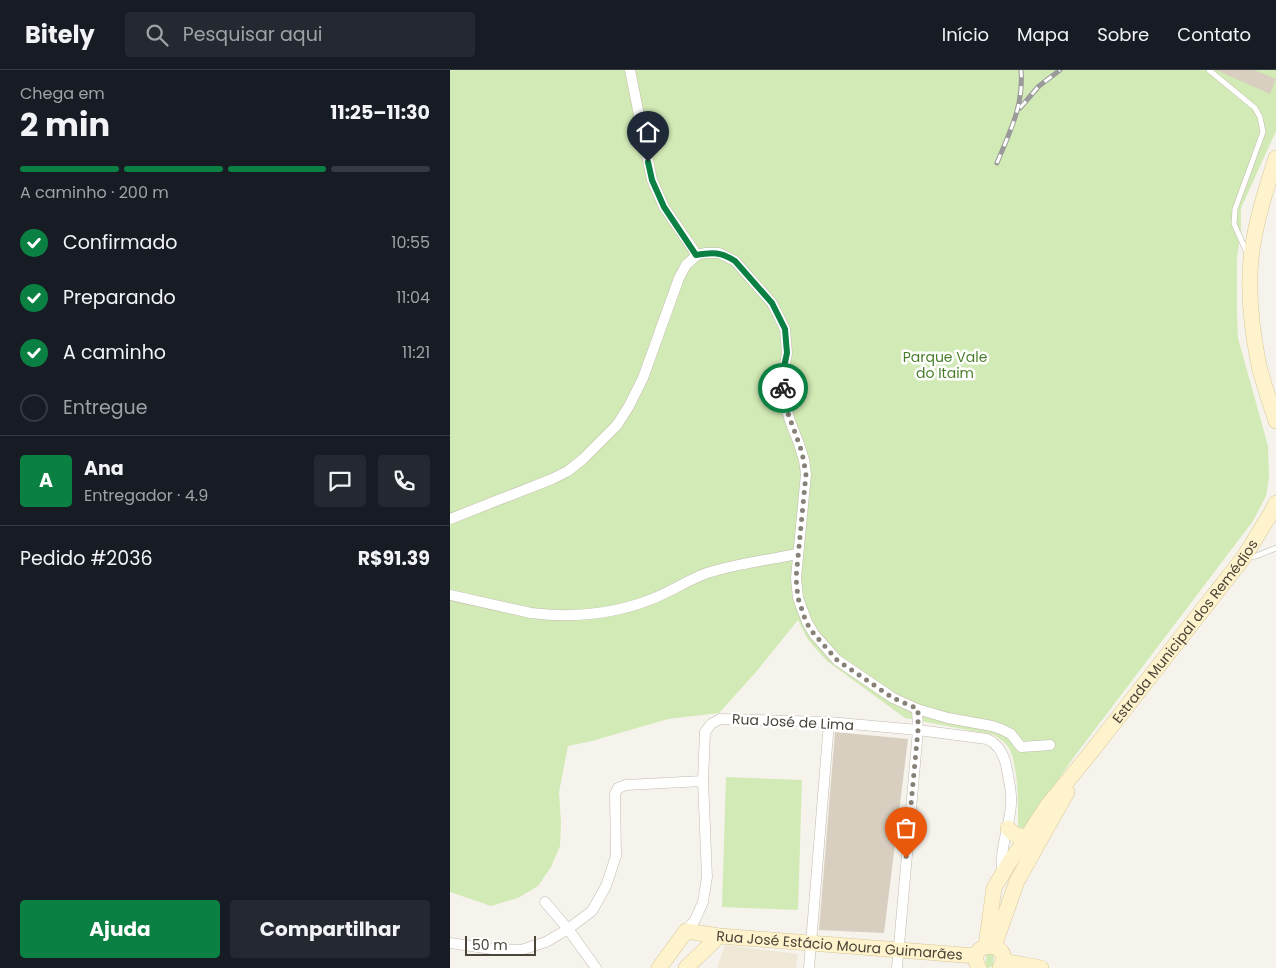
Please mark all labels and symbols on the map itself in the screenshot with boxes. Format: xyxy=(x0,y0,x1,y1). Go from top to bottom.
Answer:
pin xyxy=(627,111,669,162)
park label: Parque Vale do Itaim xyxy=(903,347,988,383)
courier xyxy=(758,363,808,413)
street label: Estrada Municipal dos Remédios xyxy=(1107,536,1262,727)
street label: Rua José de Lima xyxy=(732,709,854,735)
pin xyxy=(885,807,927,858)
street label: Rua José Estácio Moura Guimarães xyxy=(716,926,963,965)
scale bar xyxy=(465,933,536,956)

